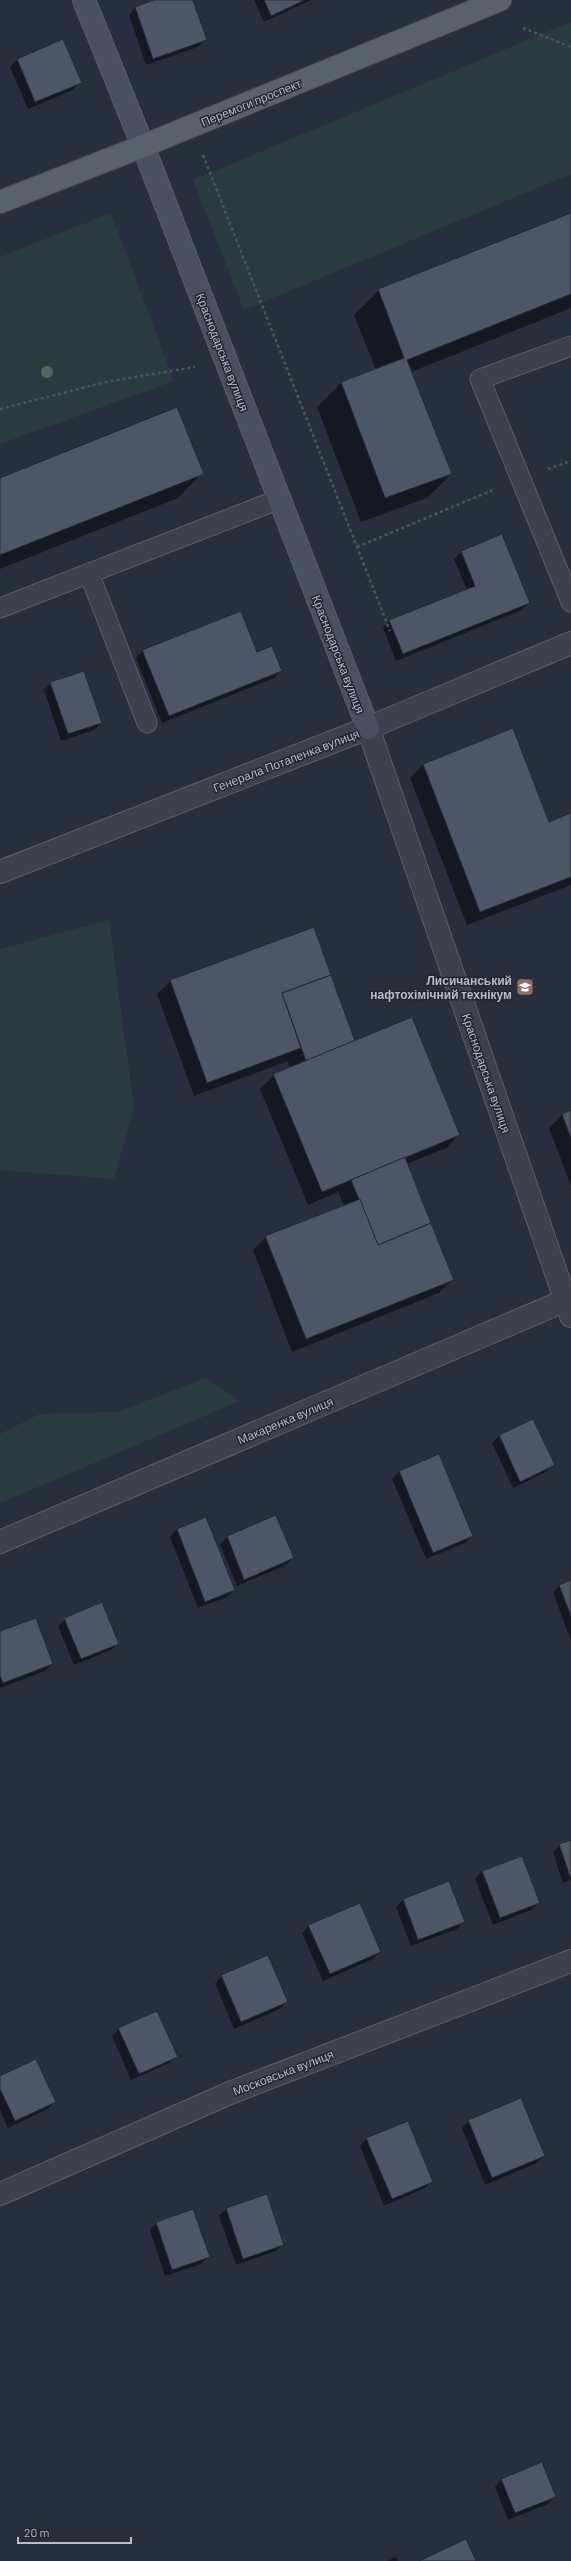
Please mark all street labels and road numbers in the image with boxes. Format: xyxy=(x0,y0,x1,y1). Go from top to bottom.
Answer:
street label: Перемоги проспект xyxy=(199,75,304,129)
street label: Краснодарська вулиця xyxy=(193,291,252,413)
street label: Краснодарська вулиця xyxy=(309,593,368,715)
street label: Генерала Потапенка вулиця xyxy=(211,726,361,795)
street label: Краснодарська вулиця xyxy=(459,1011,514,1135)
street label: Макаренка вулиця xyxy=(235,1394,335,1447)
street label: Московська вулиця xyxy=(231,2046,336,2099)

